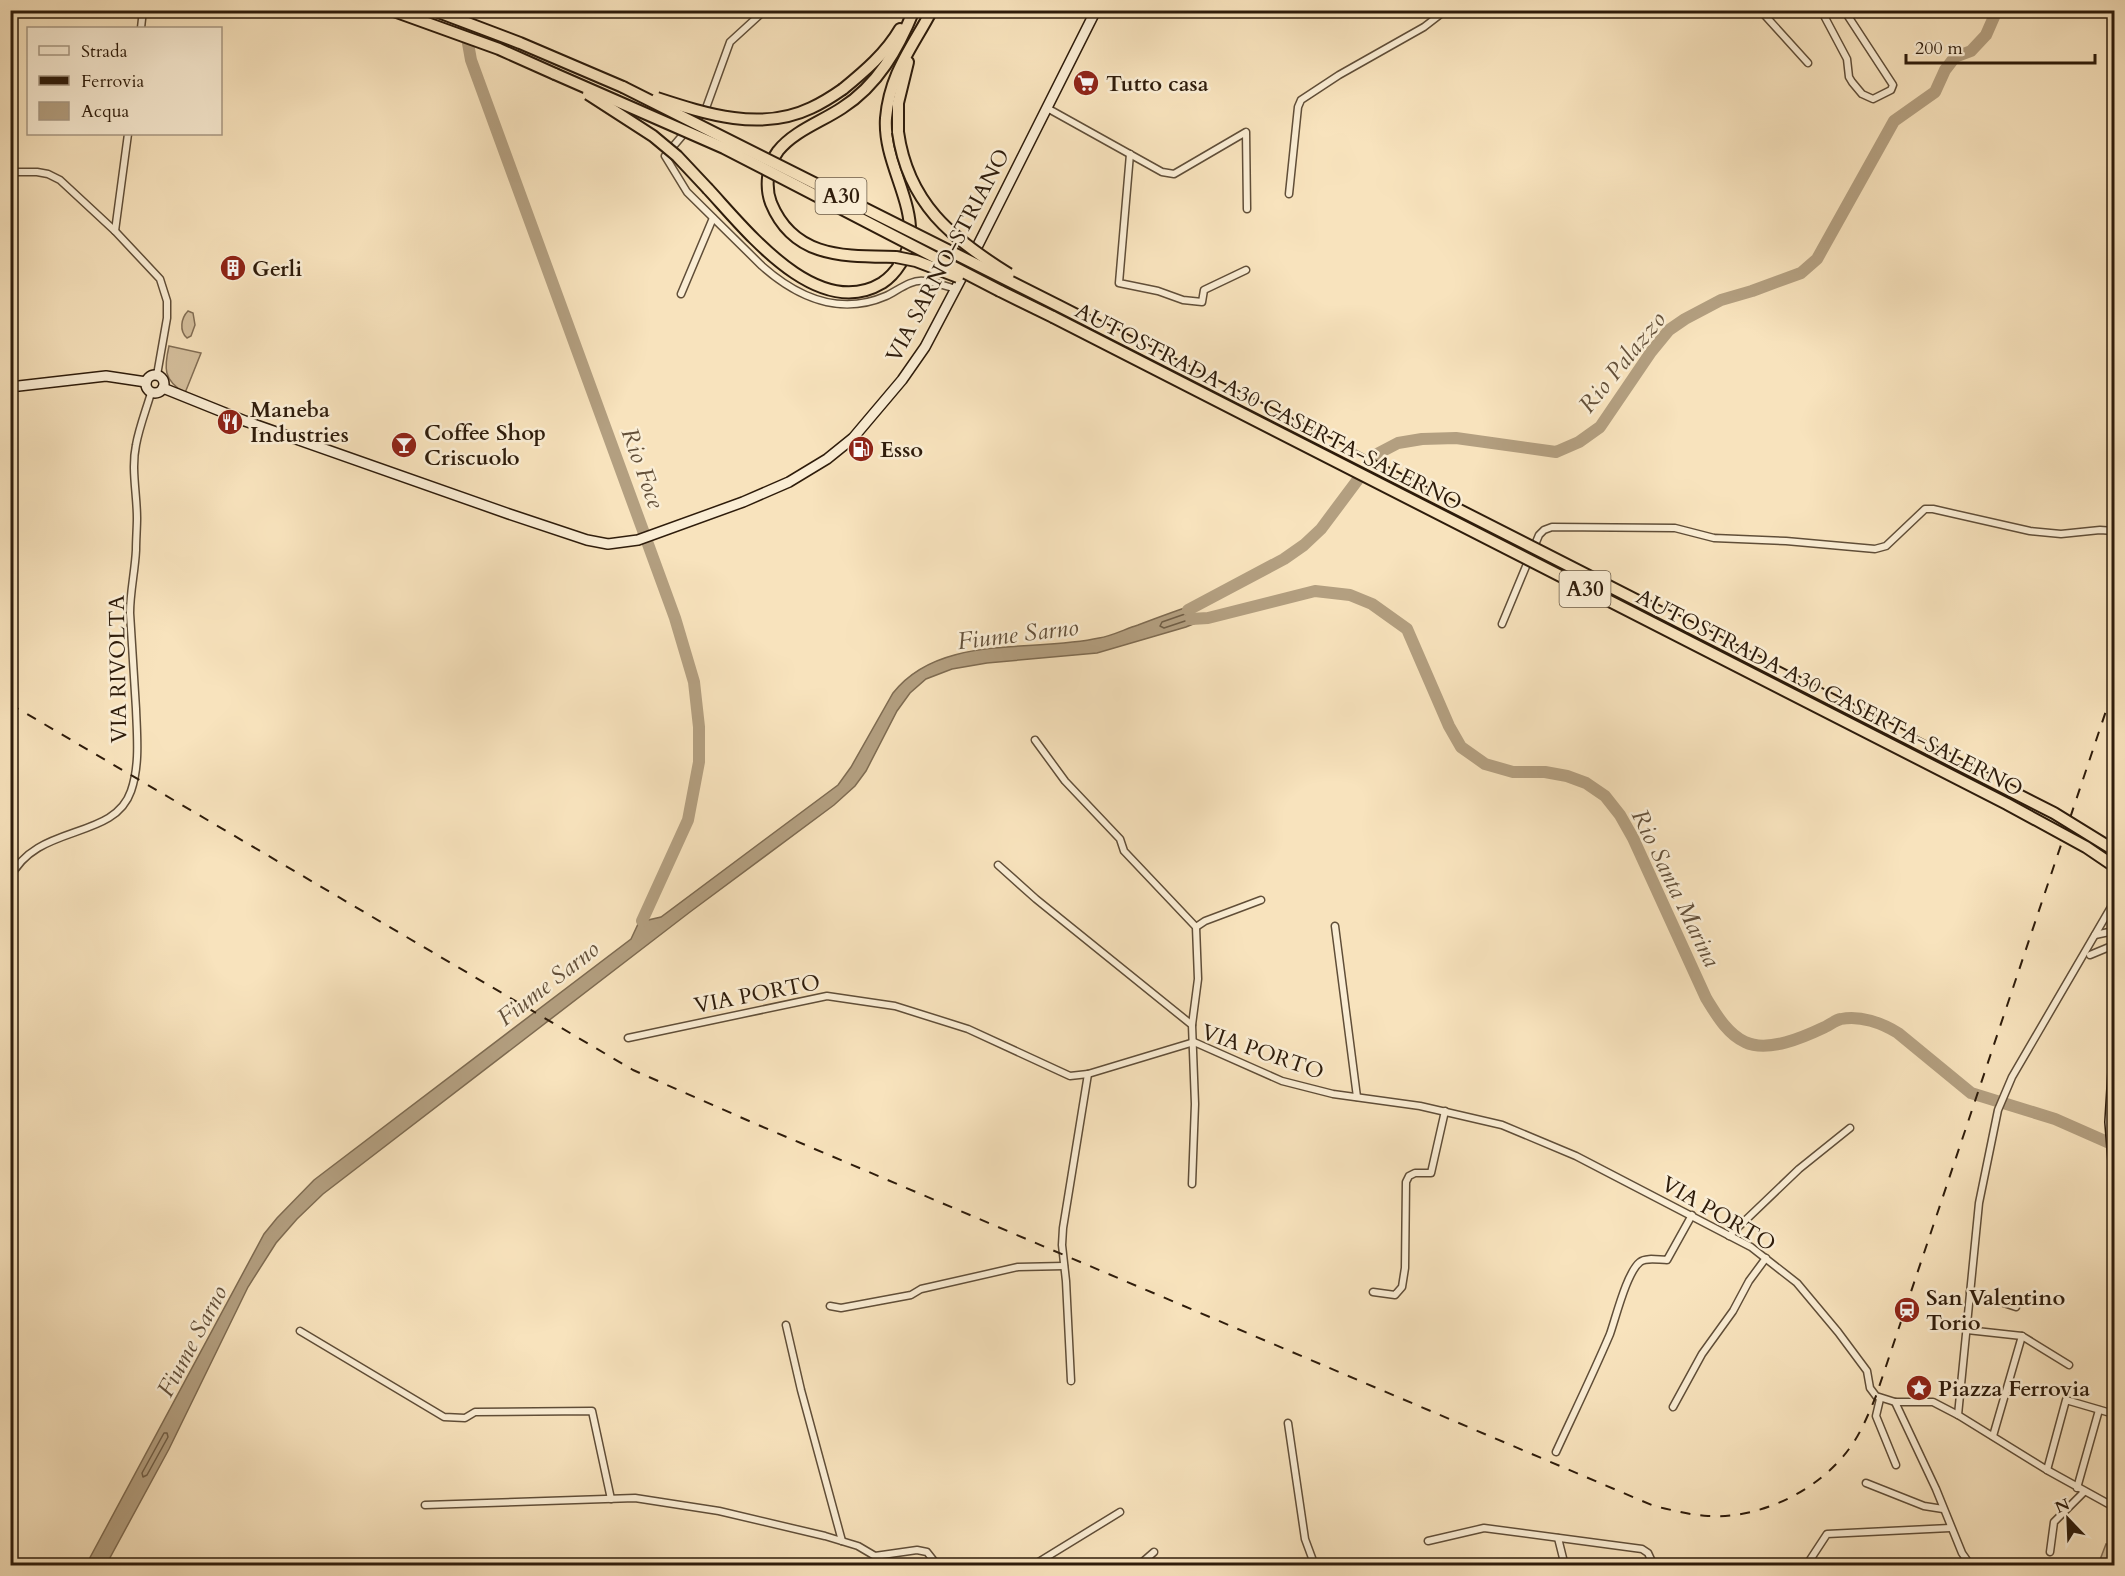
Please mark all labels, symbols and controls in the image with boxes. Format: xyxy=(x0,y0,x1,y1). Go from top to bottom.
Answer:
legend xyxy=(27,27,222,135)
scale bar xyxy=(1906,27,2095,65)
text: 200 m xyxy=(1915,36,1963,61)
text: Strada xyxy=(81,39,128,64)
supermarket icon: Tutto casa xyxy=(1071,68,1101,98)
text: Ferrovia xyxy=(81,69,144,94)
place label: Tutto casa xyxy=(1106,69,1209,99)
text: Acqua xyxy=(81,99,130,124)
street label: VIA SARNO-STRIANO xyxy=(879,143,1017,368)
road number: A30 xyxy=(816,178,866,214)
building icon: Gerli xyxy=(218,253,248,283)
place label: Gerli xyxy=(252,254,302,284)
street label: AUTOSTRADA A30 CASERTA-SALERNO xyxy=(1070,296,1467,518)
water label: Rio Palazzo xyxy=(1571,304,1674,420)
place label: Maneba Industries xyxy=(250,395,349,450)
restaurant icon: Maneba Industries xyxy=(215,407,245,437)
place label: Coffee Shop Criscuolo xyxy=(424,418,546,473)
water label: Rio Foce xyxy=(613,423,673,514)
bar icon: Coffee Shop Criscuolo xyxy=(389,430,419,460)
fuel station icon: Esso xyxy=(846,434,876,464)
place label: Esso xyxy=(880,435,923,465)
road number: A30 xyxy=(1560,571,1610,607)
street label: AUTOSTRADA A30 CASERTA-SALERNO xyxy=(1631,582,2028,804)
street label: VIA RIVOLTA xyxy=(102,594,134,743)
water label: Fiume Sarno xyxy=(956,611,1080,658)
water label: Rio Santa Marina xyxy=(1623,804,1728,973)
water label: Fiume Sarno xyxy=(490,933,606,1034)
street label: VIA PORTO xyxy=(692,967,823,1021)
street label: VIA PORTO xyxy=(1197,1017,1328,1087)
street label: VIA PORTO xyxy=(1656,1169,1781,1259)
water label: Fiume Sarno xyxy=(149,1280,236,1403)
place label: San Valentino Torio xyxy=(1926,1283,2065,1338)
station icon: San Valentino Torio xyxy=(1892,1295,1922,1325)
place icon: Piazza Ferrovia xyxy=(1904,1373,1934,1403)
place label: Piazza Ferrovia xyxy=(1938,1374,2090,1404)
north arrow xyxy=(2038,1489,2098,1549)
text: N xyxy=(2052,1493,2073,1519)

